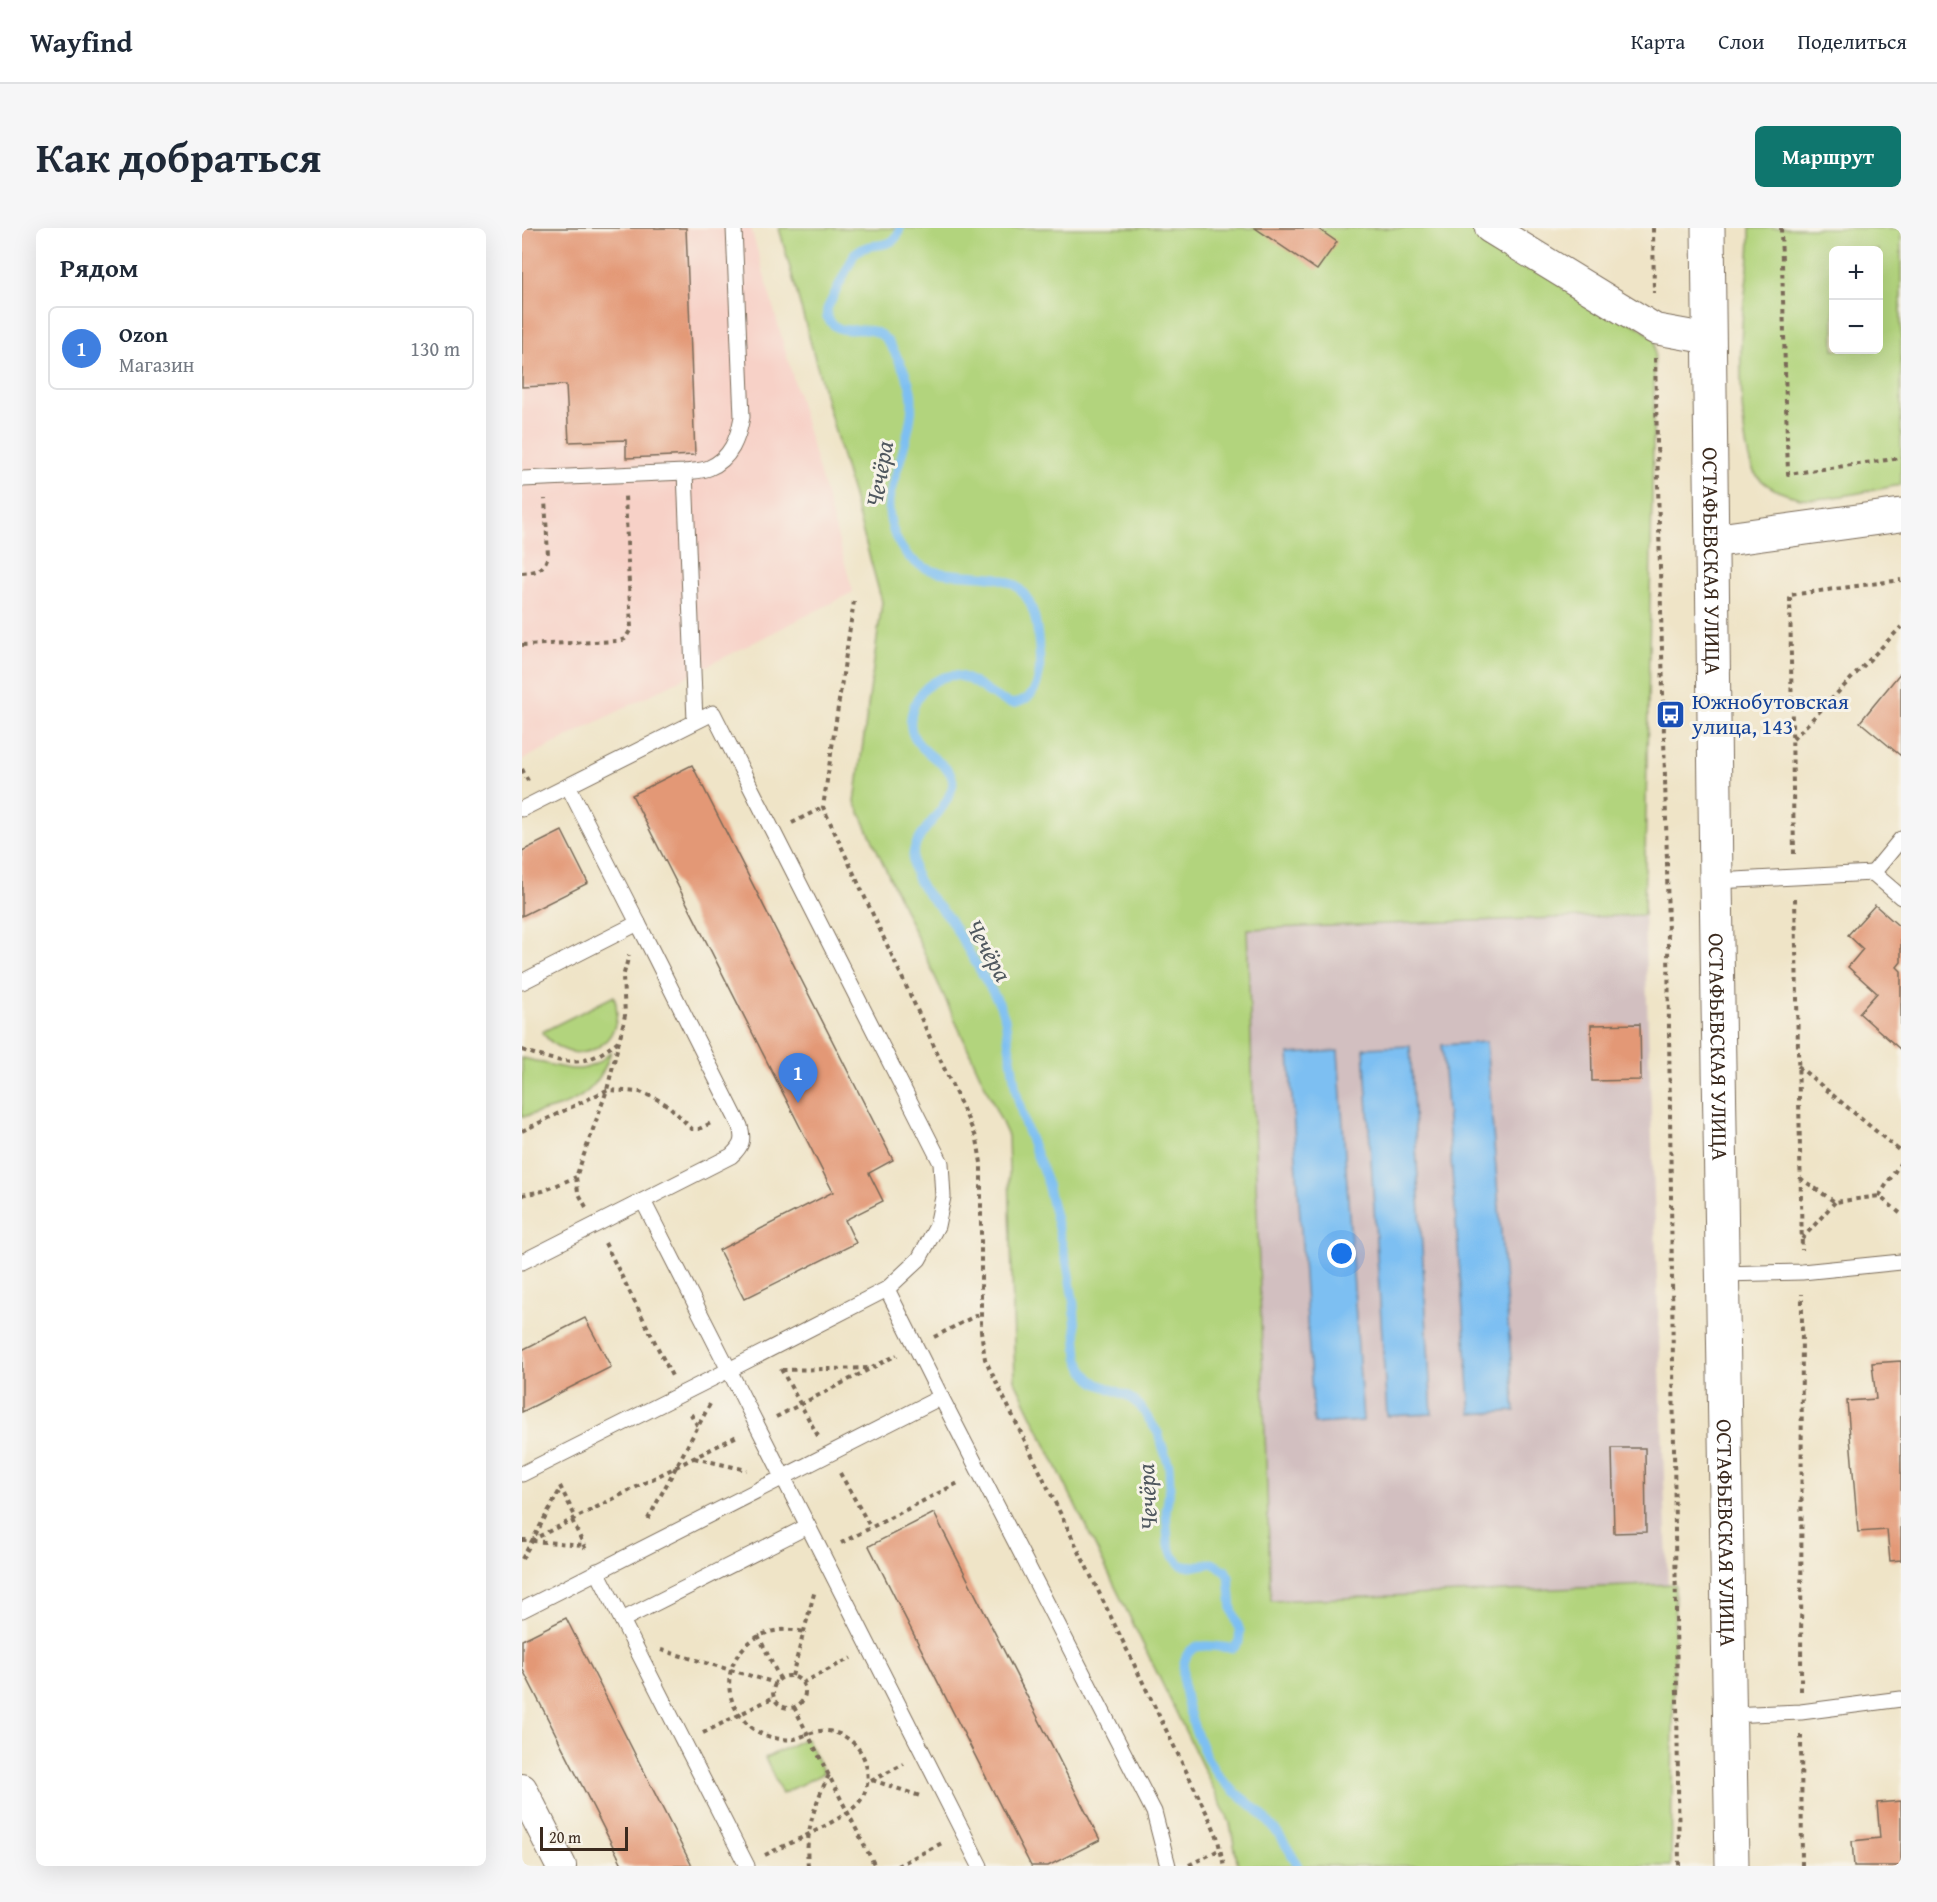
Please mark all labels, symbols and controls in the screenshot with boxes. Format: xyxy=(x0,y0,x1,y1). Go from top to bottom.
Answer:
text: Wayfind xyxy=(30,21,132,62)
text: Карта xyxy=(1631,26,1685,57)
text: Слои xyxy=(1718,26,1764,57)
text: Поделиться xyxy=(1797,26,1907,57)
text: Как добраться xyxy=(36,126,321,187)
button: Маршрут xyxy=(1755,126,1901,187)
map controls xyxy=(1829,246,1883,354)
button: + xyxy=(1829,246,1883,300)
text: Рядом xyxy=(60,248,138,287)
button: − xyxy=(1829,300,1883,354)
text: Ozon xyxy=(119,318,168,350)
text: 1 xyxy=(76,334,87,363)
text: 130 m xyxy=(410,334,460,363)
text: Магазин xyxy=(119,350,194,379)
water label: Чечёра xyxy=(856,438,902,510)
street label: ОСТАФЬЕВСКАЯ УЛИЦА xyxy=(1695,447,1729,676)
place label: Южнобутовская улица, 143 xyxy=(1691,685,1849,742)
bus stop icon: Южнобутовская улица, 143 xyxy=(1655,698,1687,730)
water label: Чечёра xyxy=(958,912,1020,988)
street label: ОСТАФЬЕВСКАЯ УЛИЦА xyxy=(1701,933,1737,1162)
pin: 1 xyxy=(778,1054,818,1103)
your location xyxy=(1327,1239,1356,1268)
street label: ОСТАФЬЕВСКАЯ УЛИЦА xyxy=(1709,1419,1744,1648)
water label: Чечёра xyxy=(1128,1463,1166,1531)
scale bar xyxy=(540,1824,628,1852)
text: 20 m xyxy=(549,1825,581,1849)

